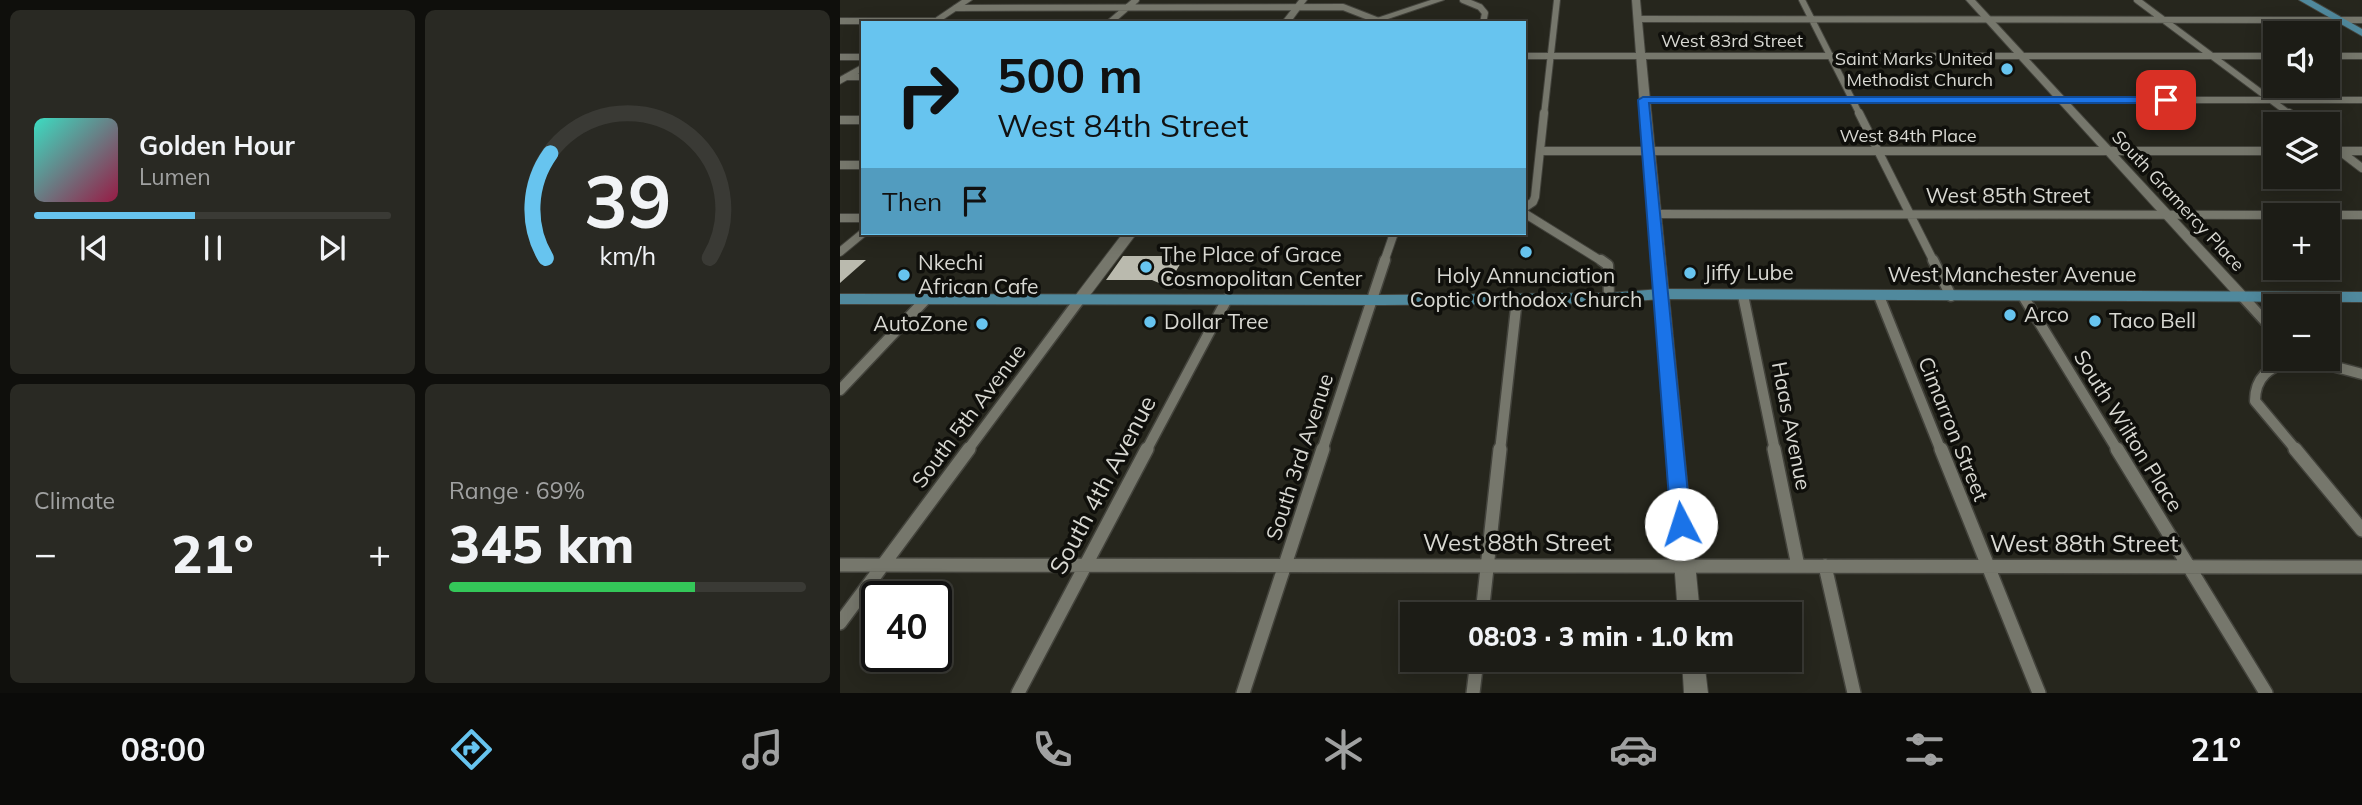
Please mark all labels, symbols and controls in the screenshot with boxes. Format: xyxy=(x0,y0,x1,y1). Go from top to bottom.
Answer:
map controls xyxy=(2263,21,2340,371)
button: sound xyxy=(2263,21,2340,98)
street label: West 83rd Street xyxy=(1661,29,1803,52)
text: 500 m xyxy=(997,44,1143,105)
place label: Saint Marks United Methodist Church xyxy=(1835,47,1993,91)
icon: right xyxy=(882,49,973,140)
marker: Saint Marks United Methodist Church xyxy=(1999,61,2015,77)
pin xyxy=(2136,70,2196,130)
icon: arrive xyxy=(2147,81,2185,119)
text: West 84th Street xyxy=(997,105,1249,145)
button: layers xyxy=(2263,112,2340,189)
street label: West 84th Place xyxy=(1839,124,1977,147)
street label: South Gramercy Place xyxy=(2107,125,2250,276)
text: Golden Hour xyxy=(139,129,295,162)
text: 39 xyxy=(584,156,671,247)
text: Lumen xyxy=(139,162,211,191)
icon: arrive xyxy=(956,182,994,220)
street label: West 85th Street xyxy=(1925,182,2091,208)
text: Then xyxy=(882,185,942,218)
button: + xyxy=(2263,203,2340,280)
icon: previous xyxy=(75,229,113,267)
icon: pause xyxy=(194,229,232,267)
icon: next xyxy=(313,229,351,267)
text: km/h xyxy=(599,240,656,271)
place label: The Place of Grace Cosmopolitan Center xyxy=(1160,241,1363,291)
marker: Holy Annunciation Coptic Orthodox Church xyxy=(1518,244,1534,260)
place label: Nkechi African Cafe xyxy=(918,249,1039,299)
marker: The Place of Grace Cosmopolitan Center xyxy=(1138,259,1154,275)
place label: Jiffy Lube xyxy=(1704,259,1794,285)
street label: West Manchester Avenue xyxy=(1888,261,2136,287)
place label: Holy Annunciation Coptic Orthodox Church xyxy=(1410,262,1642,312)
marker: Jiffy Lube xyxy=(1682,265,1698,281)
marker: Nkechi African Cafe xyxy=(896,267,912,283)
button: − xyxy=(2263,294,2340,371)
place label: Arco xyxy=(2024,301,2069,327)
marker: Arco xyxy=(2002,307,2018,323)
place label: Taco Bell xyxy=(2109,307,2196,333)
place label: Dollar Tree xyxy=(1164,308,1269,334)
place label: AutoZone xyxy=(873,310,968,336)
marker: Taco Bell xyxy=(2087,313,2103,329)
marker: Dollar Tree xyxy=(1142,314,1158,330)
marker: AutoZone xyxy=(974,316,990,332)
street label: South 5th Avenue xyxy=(906,338,1031,492)
street label: South Wilton Place xyxy=(2069,345,2189,516)
street label: Cimarron Street xyxy=(1913,353,1995,505)
street label: Haas Avenue xyxy=(1767,359,1817,492)
street label: South 3rd Avenue xyxy=(1260,370,1338,543)
street label: South 4th Avenue xyxy=(1042,390,1162,579)
text: Range · 69% xyxy=(449,476,585,505)
text: Climate xyxy=(34,486,115,515)
position arrow xyxy=(1644,487,1718,561)
text: 345 km xyxy=(449,511,634,576)
text: 21° xyxy=(171,521,254,586)
street label: West 88th Street xyxy=(1423,527,1611,557)
street label: West 88th Street xyxy=(1990,528,2178,558)
text: − xyxy=(34,529,57,577)
text: + xyxy=(368,529,391,577)
speed limit sign: 40 xyxy=(861,581,952,672)
text: 08:03 · 3 min · 1.0 km xyxy=(1468,620,1734,653)
icon: directions xyxy=(447,725,496,774)
icon: music xyxy=(738,725,787,774)
icon: phone xyxy=(1028,725,1077,774)
icon: climate xyxy=(1319,725,1368,774)
icon: car xyxy=(1609,725,1658,774)
icon: filters xyxy=(1900,725,1949,774)
text: 08:00 xyxy=(121,729,206,769)
text: 21° xyxy=(2191,729,2241,769)

